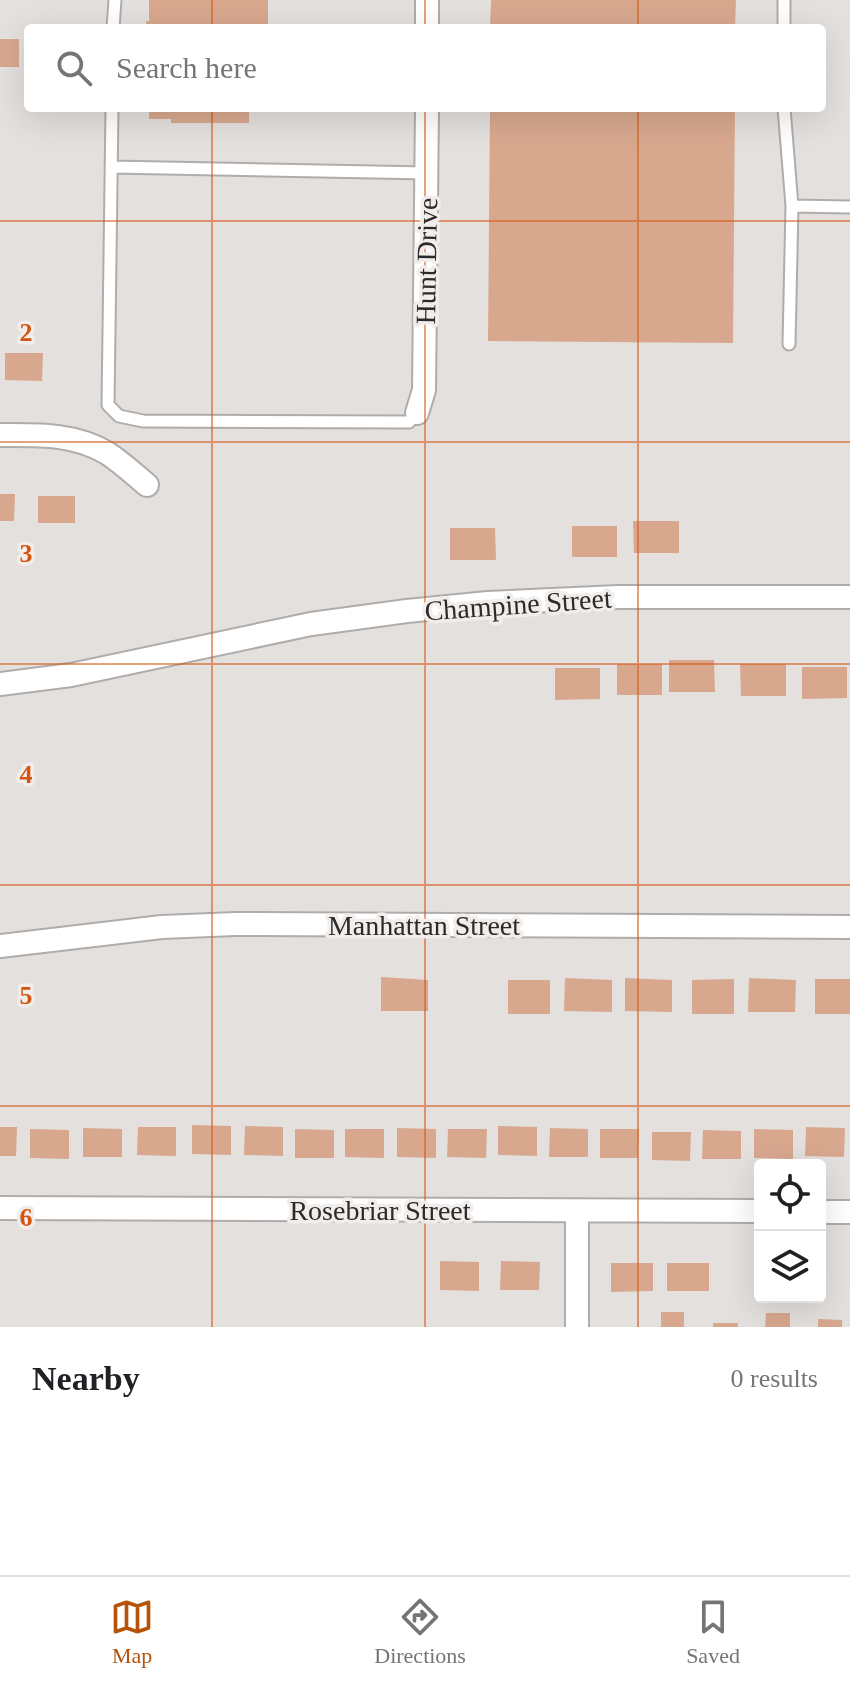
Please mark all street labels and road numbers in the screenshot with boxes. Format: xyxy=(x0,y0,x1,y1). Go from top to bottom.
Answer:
street label: Hunt Drive xyxy=(410,197,443,325)
street label: Champine Street xyxy=(423,582,613,626)
street label: Manhattan Street xyxy=(328,910,520,941)
street label: Rosebriar Street xyxy=(289,1195,471,1226)

